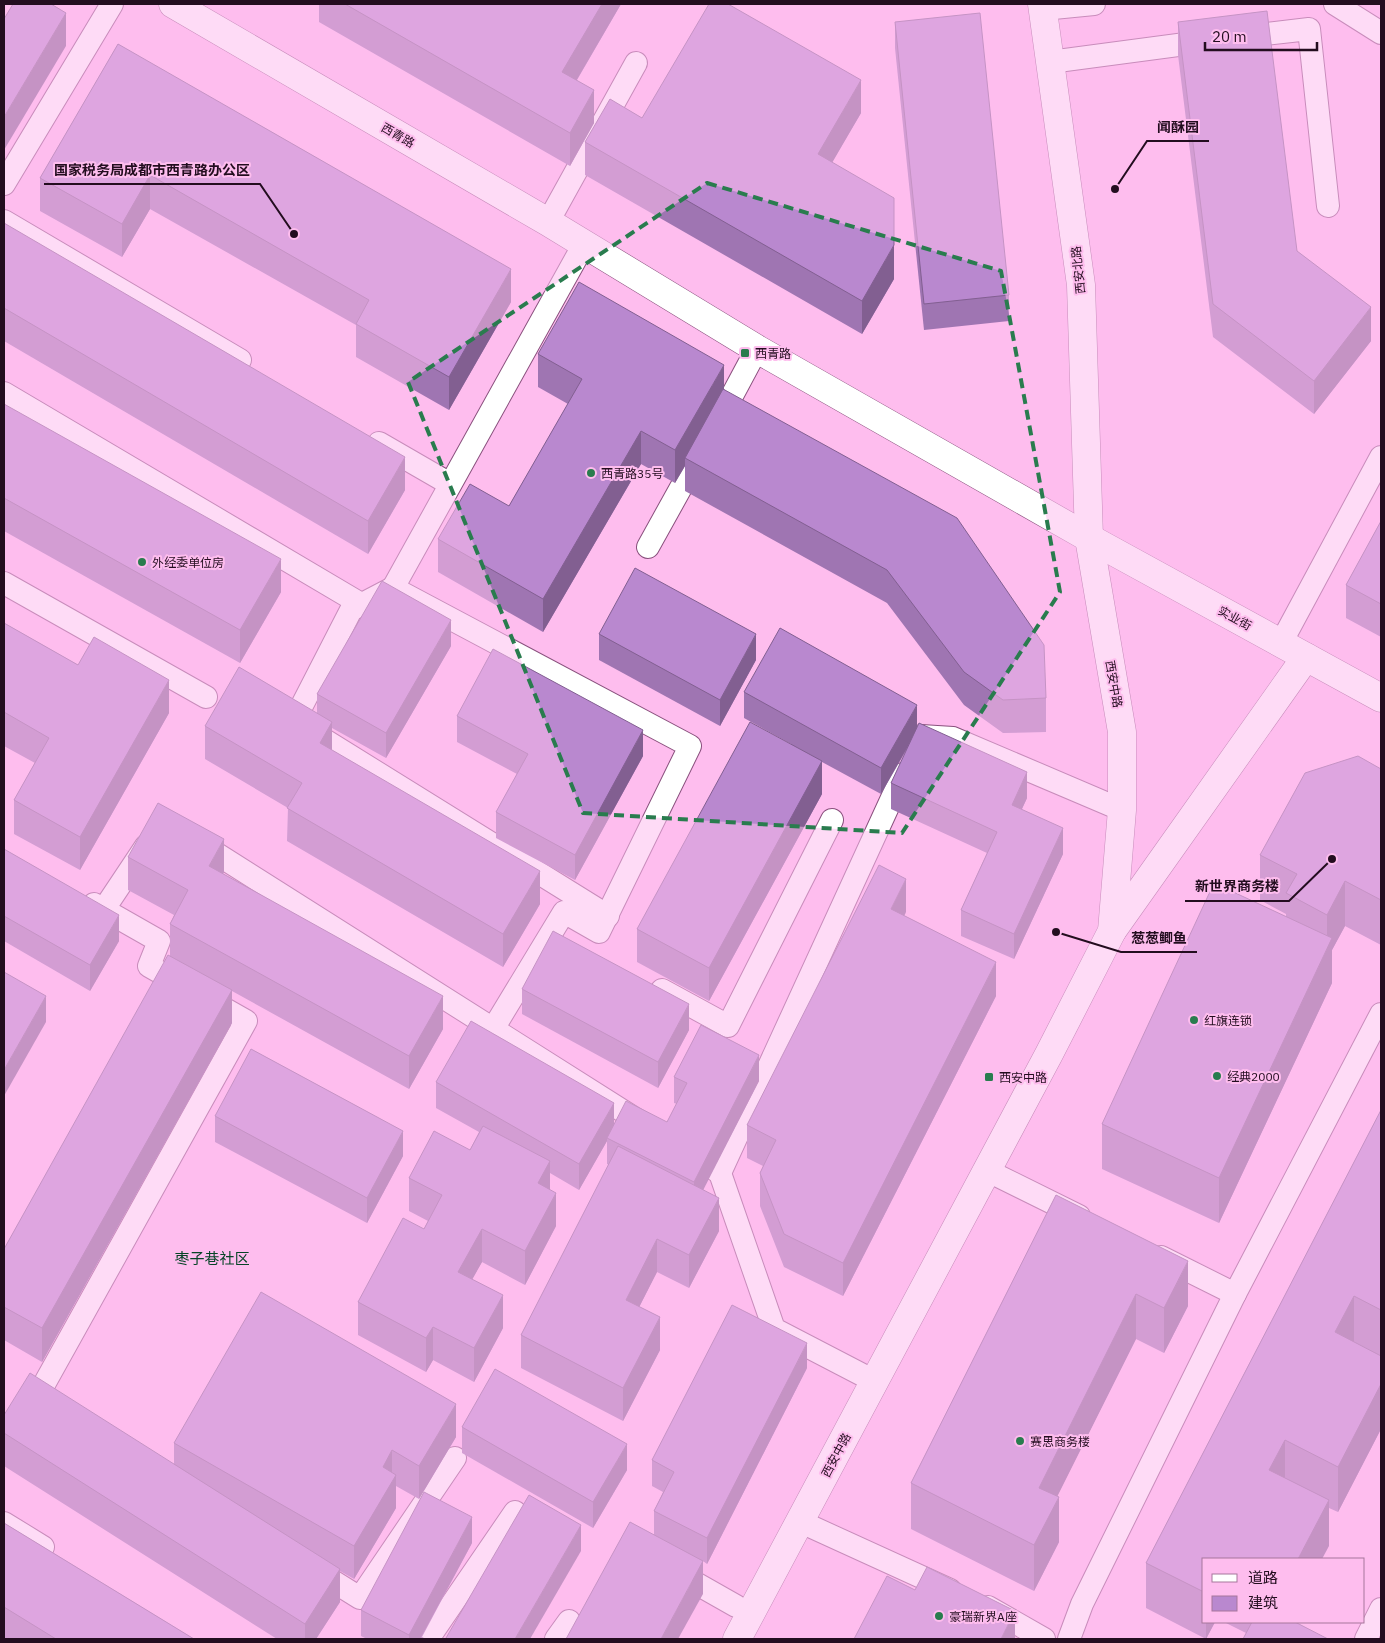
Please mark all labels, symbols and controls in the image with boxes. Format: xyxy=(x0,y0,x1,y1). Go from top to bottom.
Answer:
scale bar xyxy=(1205,20,1318,52)
text: 20 m xyxy=(1212,27,1247,46)
callout: 闻酥园 xyxy=(1147,112,1209,141)
text: 闻酥园 xyxy=(1157,118,1199,136)
street label: 西青路 xyxy=(379,120,417,150)
callout: 国家税务局成都市西青路办公区 xyxy=(44,155,260,184)
text: 国家税务局成都市西青路办公区 xyxy=(54,161,250,179)
street label: 西安北路 xyxy=(1068,245,1088,295)
place label: 西青路 xyxy=(755,346,791,361)
marker: 西青路 xyxy=(739,347,751,359)
place label: 西青路35号 xyxy=(601,466,663,481)
marker: 西青路35号 xyxy=(585,467,597,479)
place label: 外经委单位房 xyxy=(152,555,224,570)
marker: 外经委单位房 xyxy=(136,556,148,568)
street label: 实业街 xyxy=(1216,603,1254,633)
street label: 西安中路 xyxy=(1102,659,1126,709)
callout: 新世界商务楼 xyxy=(1185,872,1289,901)
text: 新世界商务楼 xyxy=(1195,877,1279,895)
callout: 葱葱鲫鱼 xyxy=(1121,923,1197,952)
text: 葱葱鲫鱼 xyxy=(1131,929,1187,947)
place label: 红旗连锁 xyxy=(1204,1013,1252,1028)
marker: 红旗连锁 xyxy=(1188,1014,1200,1026)
place label: 经典2000 xyxy=(1227,1069,1280,1084)
place label: 西安中路 xyxy=(999,1070,1047,1085)
marker: 经典2000 xyxy=(1211,1070,1223,1082)
marker: 西安中路 xyxy=(983,1071,995,1083)
district label: 枣子巷社区 xyxy=(174,1249,250,1268)
street label: 西安中路 xyxy=(818,1430,854,1480)
place label: 赛思商务楼 xyxy=(1030,1434,1090,1449)
marker: 赛思商务楼 xyxy=(1014,1435,1026,1447)
legend xyxy=(1202,1558,1365,1623)
text: 道路 xyxy=(1248,1568,1278,1587)
text: 建筑 xyxy=(1248,1593,1278,1612)
place label: 豪瑞新界A座 xyxy=(949,1609,1017,1624)
marker: 豪瑞新界A座 xyxy=(933,1610,945,1622)

